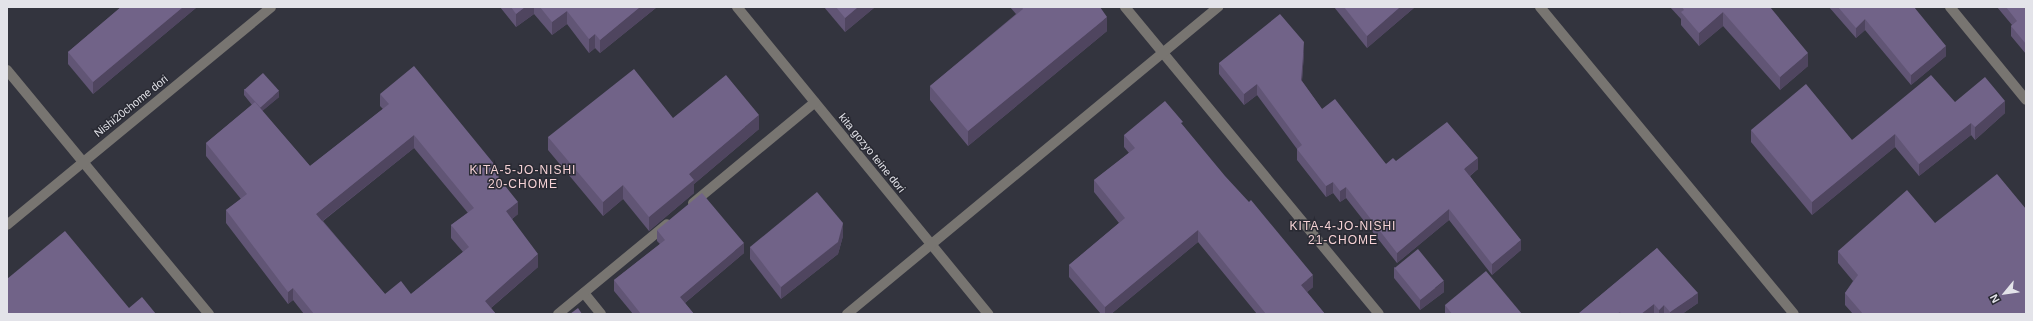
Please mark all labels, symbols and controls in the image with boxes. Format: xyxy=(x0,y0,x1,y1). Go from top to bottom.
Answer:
street label: Nishi20chome dori xyxy=(91,72,171,140)
street label: kita gozyo teine dori xyxy=(836,111,908,195)
district label: KITA-5-JO-NISHI 20-CHOME xyxy=(470,164,576,192)
district label: KITA-4-JO-NISHI 21-CHOME xyxy=(1290,220,1396,248)
north arrow xyxy=(1985,273,2025,313)
text: N xyxy=(1987,292,2002,305)

